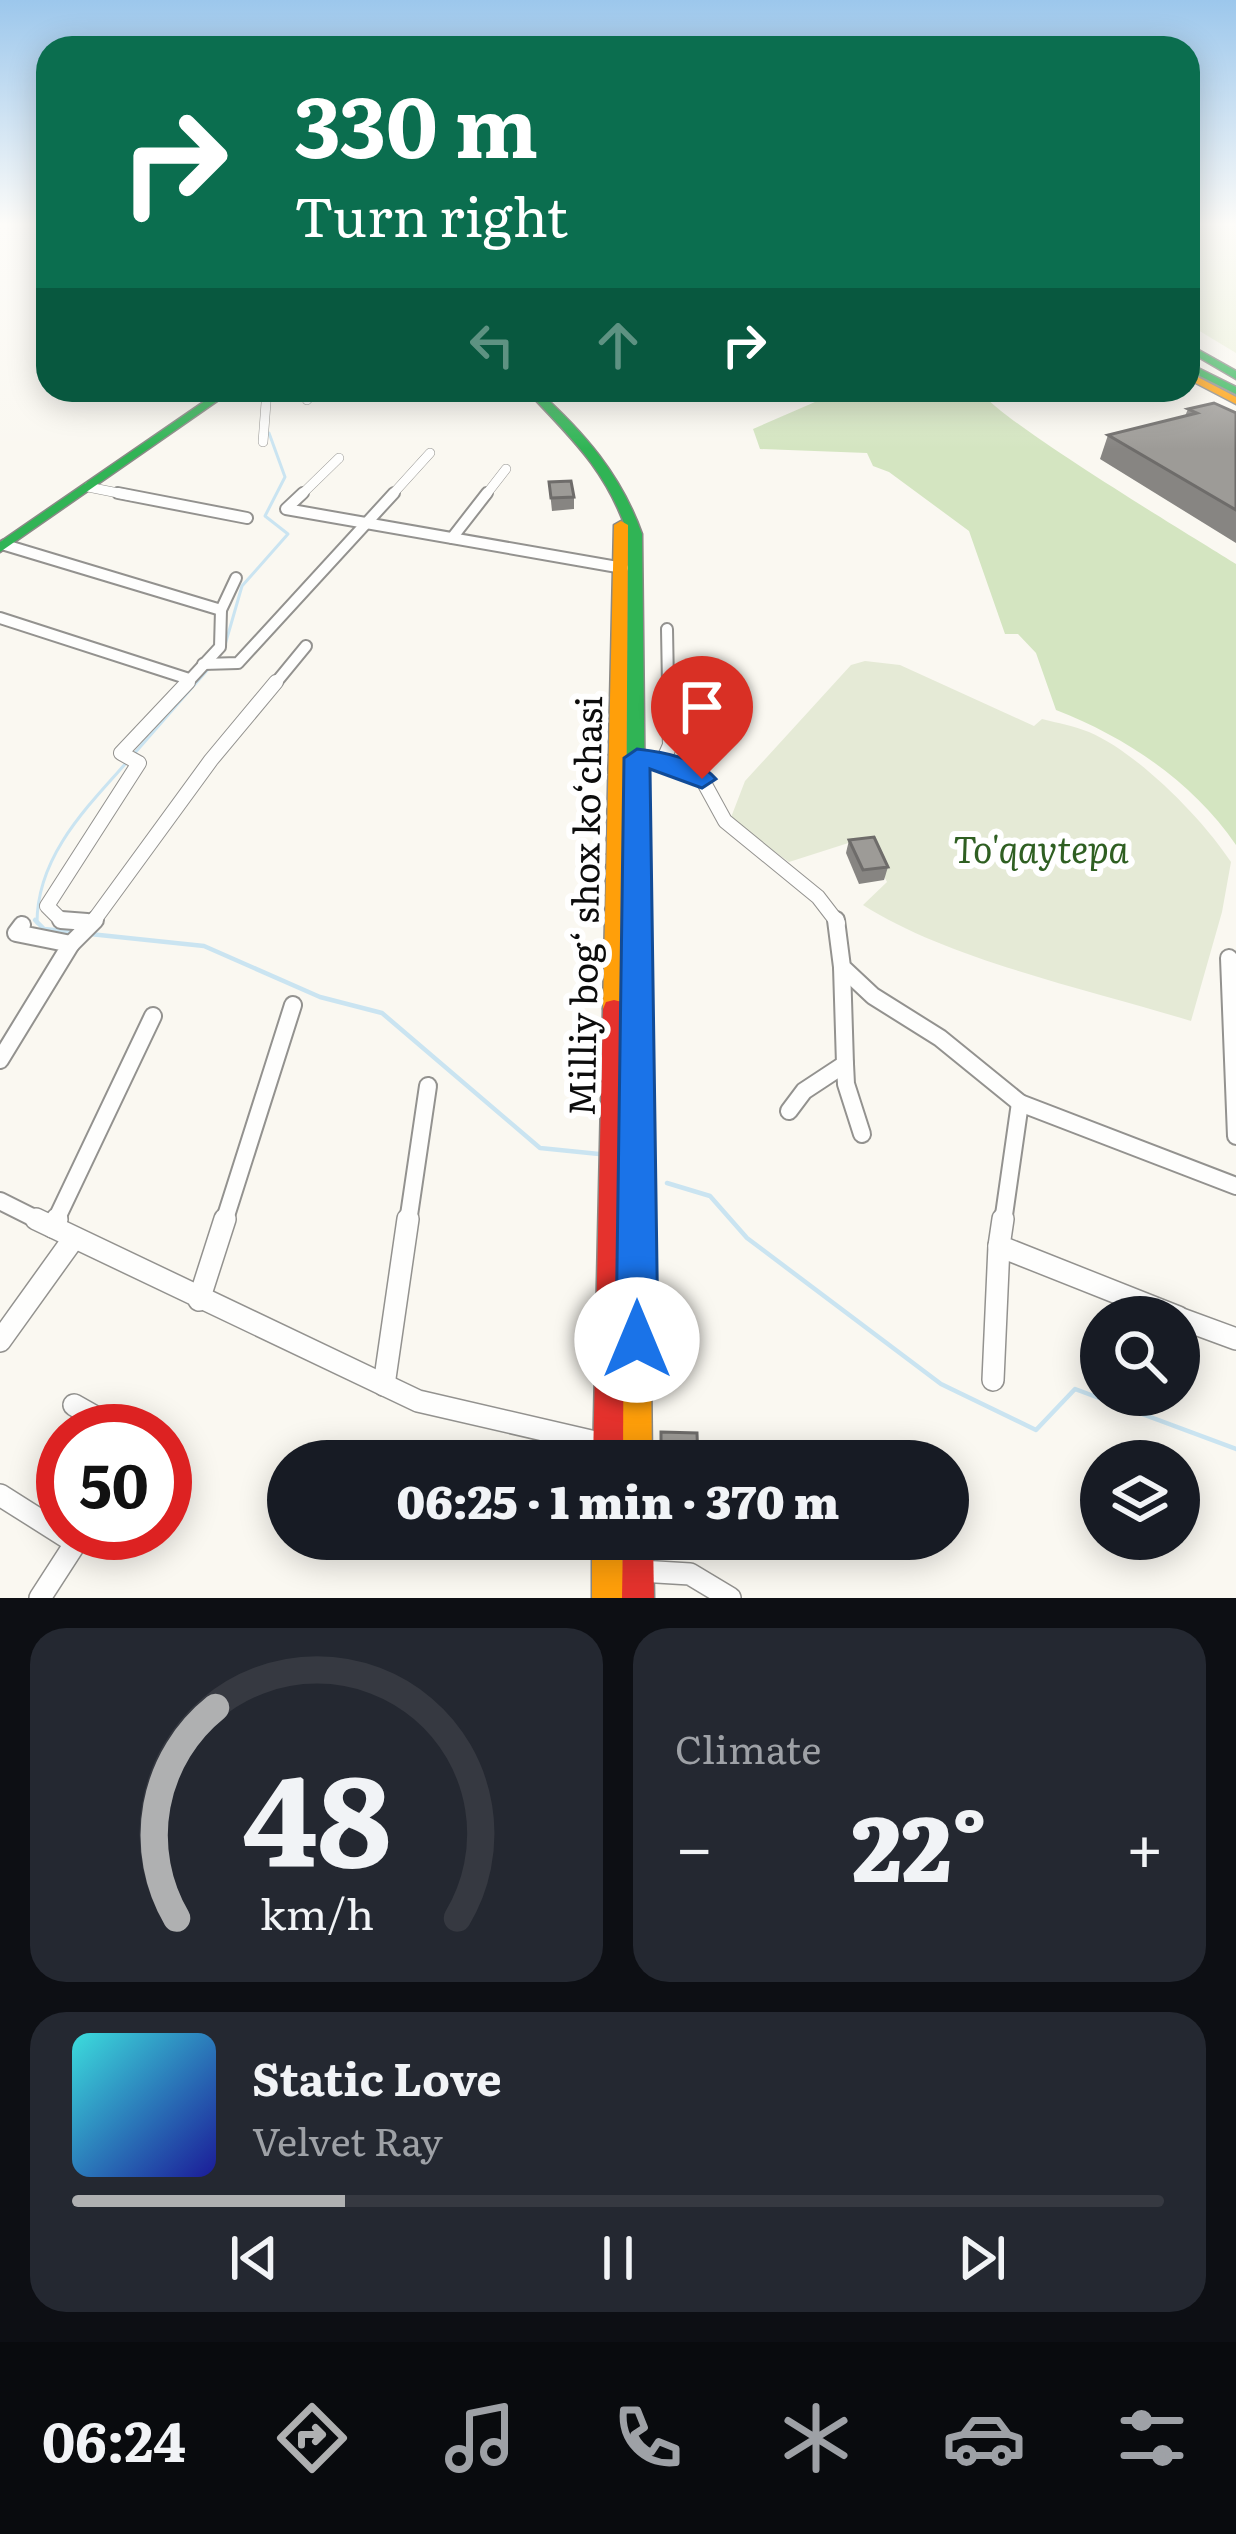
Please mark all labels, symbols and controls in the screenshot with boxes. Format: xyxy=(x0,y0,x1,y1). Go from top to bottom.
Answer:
text: 330 m xyxy=(294,59,538,184)
icon: right xyxy=(96,84,252,240)
text: Turn right xyxy=(294,173,568,254)
icon: left xyxy=(459,312,525,378)
icon: ahead xyxy=(585,312,651,378)
icon: right xyxy=(711,312,777,378)
pin xyxy=(651,656,753,779)
icon: arrive xyxy=(669,674,735,740)
street label: Milliy bog‘ shox ko‘chasi xyxy=(553,695,613,1117)
park label: To'qaytepa xyxy=(953,821,1129,874)
position arrow xyxy=(574,1277,700,1403)
map controls xyxy=(1080,1296,1200,1560)
button: search xyxy=(1080,1296,1200,1416)
speed limit sign: 50 xyxy=(36,1404,192,1560)
button: layers xyxy=(1080,1440,1200,1560)
text: 06:25 · 1 min · 370 m xyxy=(397,1466,839,1533)
text: Climate xyxy=(675,1718,821,1776)
text: 48 xyxy=(242,1720,391,1905)
text: 22° xyxy=(852,1776,987,1910)
text: − xyxy=(675,1794,713,1892)
text: + xyxy=(1126,1794,1164,1892)
text: km/h xyxy=(259,1880,374,1943)
text: Static Love xyxy=(252,2043,502,2110)
text: Velvet Ray xyxy=(252,2110,443,2168)
icon: previous xyxy=(221,2225,287,2291)
icon: pause xyxy=(585,2225,651,2291)
icon: next xyxy=(949,2225,1015,2291)
icon: directions xyxy=(270,2396,354,2480)
icon: music xyxy=(438,2396,522,2480)
icon: phone xyxy=(606,2396,690,2480)
icon: climate xyxy=(774,2396,858,2480)
icon: car xyxy=(942,2396,1026,2480)
icon: filters xyxy=(1110,2396,1194,2480)
text: 06:24 xyxy=(42,2398,186,2479)

